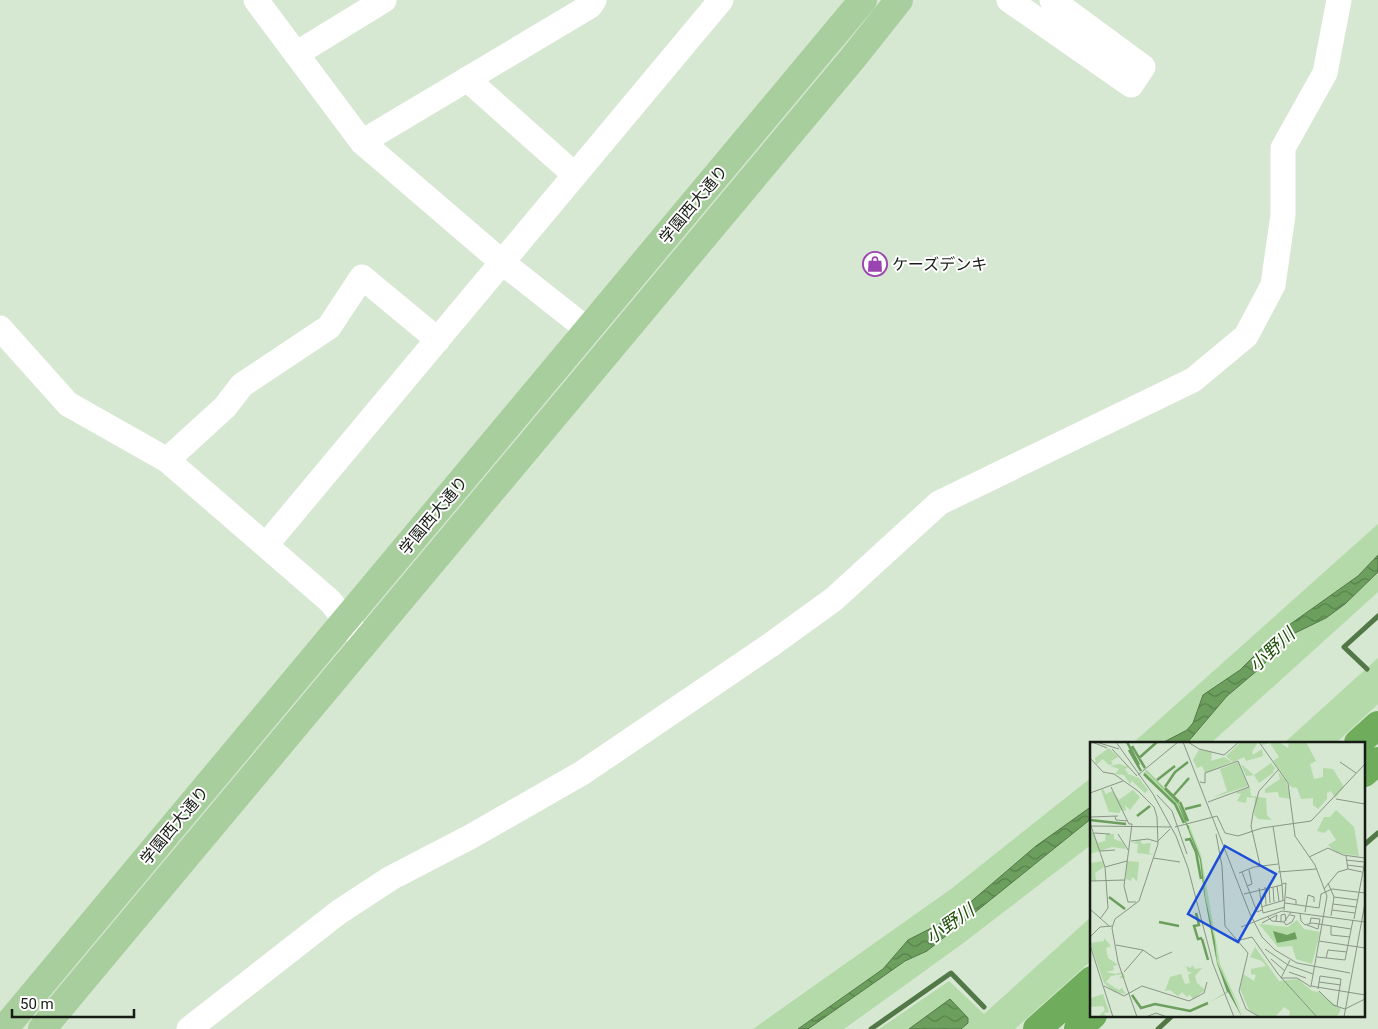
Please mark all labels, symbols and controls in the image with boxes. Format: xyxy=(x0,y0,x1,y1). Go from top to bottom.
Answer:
street label: 学園西大通り xyxy=(655,161,732,247)
shop icon: ケーズデンキ xyxy=(862,251,888,277)
place label: ケーズデンキ xyxy=(892,255,987,274)
street label: 学園西大通り xyxy=(395,472,472,558)
water label: 小野川 xyxy=(1245,622,1300,676)
inset map xyxy=(1090,742,1366,1016)
street label: 学園西大通り xyxy=(136,782,213,868)
water label: 小野川 xyxy=(922,898,979,948)
scale bar xyxy=(12,986,135,1018)
text: 50 m xyxy=(20,995,54,1013)

